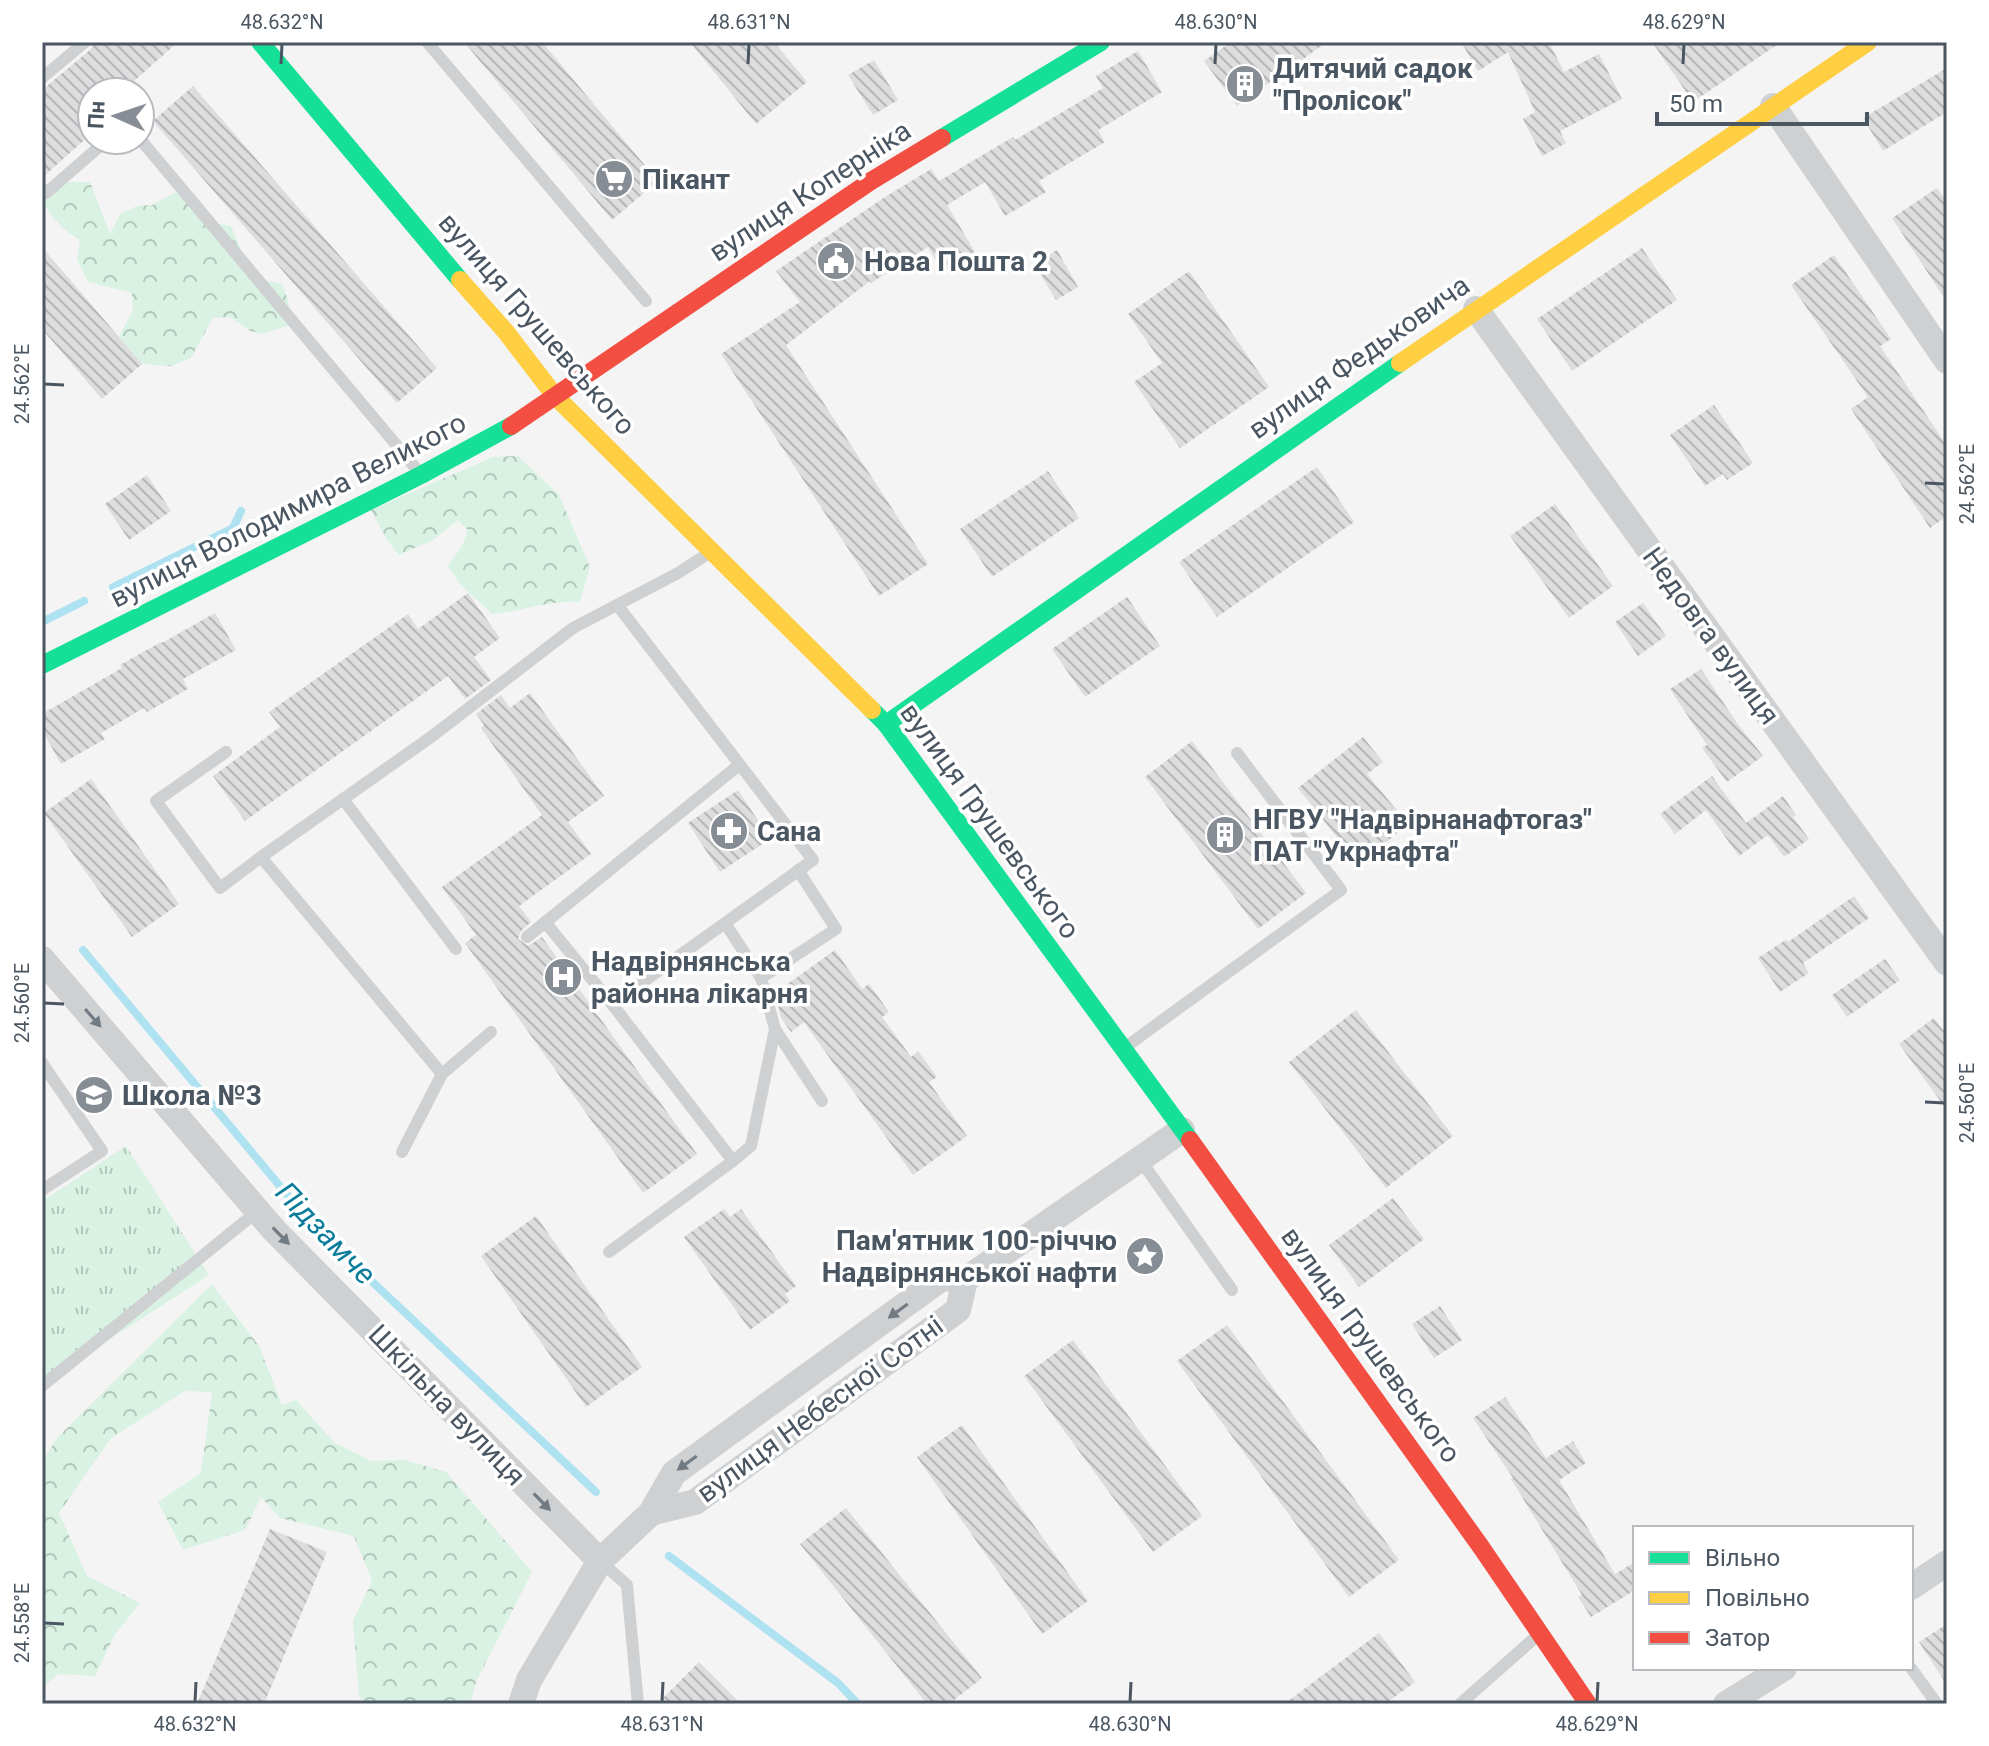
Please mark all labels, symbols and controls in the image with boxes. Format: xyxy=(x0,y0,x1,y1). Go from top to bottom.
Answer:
text: 48.632°N xyxy=(240,10,324,34)
text: 48.631°N xyxy=(707,10,791,34)
text: 48.630°N xyxy=(1174,10,1258,34)
text: 48.629°N xyxy=(1642,10,1726,34)
place label: Дитячий садок "Пролісок" xyxy=(1273,52,1473,117)
building icon: Дитячий садок "Пролісок" xyxy=(1224,63,1266,105)
north arrow xyxy=(76,76,156,156)
scale bar xyxy=(1657,76,1867,126)
text: 50 m xyxy=(1669,90,1723,118)
text: Пн xyxy=(83,100,110,130)
street label: вулиця Коперніка xyxy=(703,114,917,268)
supermarket icon: Пікант xyxy=(593,158,635,200)
place label: Пікант xyxy=(642,163,730,196)
street label: вулиця Грушевського xyxy=(432,206,642,442)
public building icon: Нова Пошта 2 xyxy=(815,240,857,282)
place label: Нова Пошта 2 xyxy=(864,245,1048,278)
street label: вулиця Федьковича xyxy=(1242,268,1476,446)
text: 24.562°E xyxy=(10,344,34,424)
street label: вулиця Володимира Великого xyxy=(104,406,472,614)
text: 24.562°E xyxy=(1955,444,1979,524)
street label: Недовга вулиця xyxy=(1636,541,1786,731)
street label: вулиця Грушевського xyxy=(893,697,1087,945)
place label: НГВУ "Надвірнанафтогаз" ПАТ "Укрнафта" xyxy=(1253,803,1592,868)
pharmacy icon: Сана xyxy=(708,810,750,852)
building icon: НГВУ "Надвірнанафтогаз" ПАТ "Укрнафта" xyxy=(1204,814,1246,856)
place label: Сана xyxy=(757,815,821,848)
place label: Надвірнянська районна лікарня xyxy=(591,945,808,1010)
hospital icon: Надвірнянська районна лікарня xyxy=(542,956,584,998)
text: 24.560°E xyxy=(10,963,34,1043)
one-way arrow xyxy=(84,1008,101,1028)
text: 24.560°E xyxy=(1955,1063,1979,1143)
school or university icon: Школа №3 xyxy=(73,1074,115,1116)
place label: Школа №3 xyxy=(122,1079,262,1112)
water label: Підзамче xyxy=(269,1174,383,1292)
street label: вулиця Грушевського xyxy=(1274,1221,1468,1469)
place label: Пам'ятник 100-річчю Надвірнянської нафти xyxy=(822,1224,1117,1289)
one-way arrow xyxy=(271,1226,290,1245)
place icon: Пам'ятник 100-річчю Надвірнянської нафти xyxy=(1124,1235,1166,1277)
one-way arrow xyxy=(887,1303,908,1318)
street label: вулиця Небесної Сотні xyxy=(691,1309,949,1509)
street label: Шкільна вулиця xyxy=(362,1318,532,1492)
one-way arrow xyxy=(677,1455,698,1471)
one-way arrow xyxy=(532,1492,550,1511)
legend xyxy=(1633,1526,1913,1670)
text: Вільно xyxy=(1705,1544,1780,1572)
text: 24.558°E xyxy=(10,1583,34,1663)
text: Повільно xyxy=(1705,1584,1810,1612)
text: Затор xyxy=(1705,1624,1770,1652)
text: 48.632°N xyxy=(153,1712,237,1736)
text: 48.631°N xyxy=(620,1712,704,1736)
text: 48.630°N xyxy=(1088,1712,1172,1736)
text: 48.629°N xyxy=(1555,1712,1639,1736)

